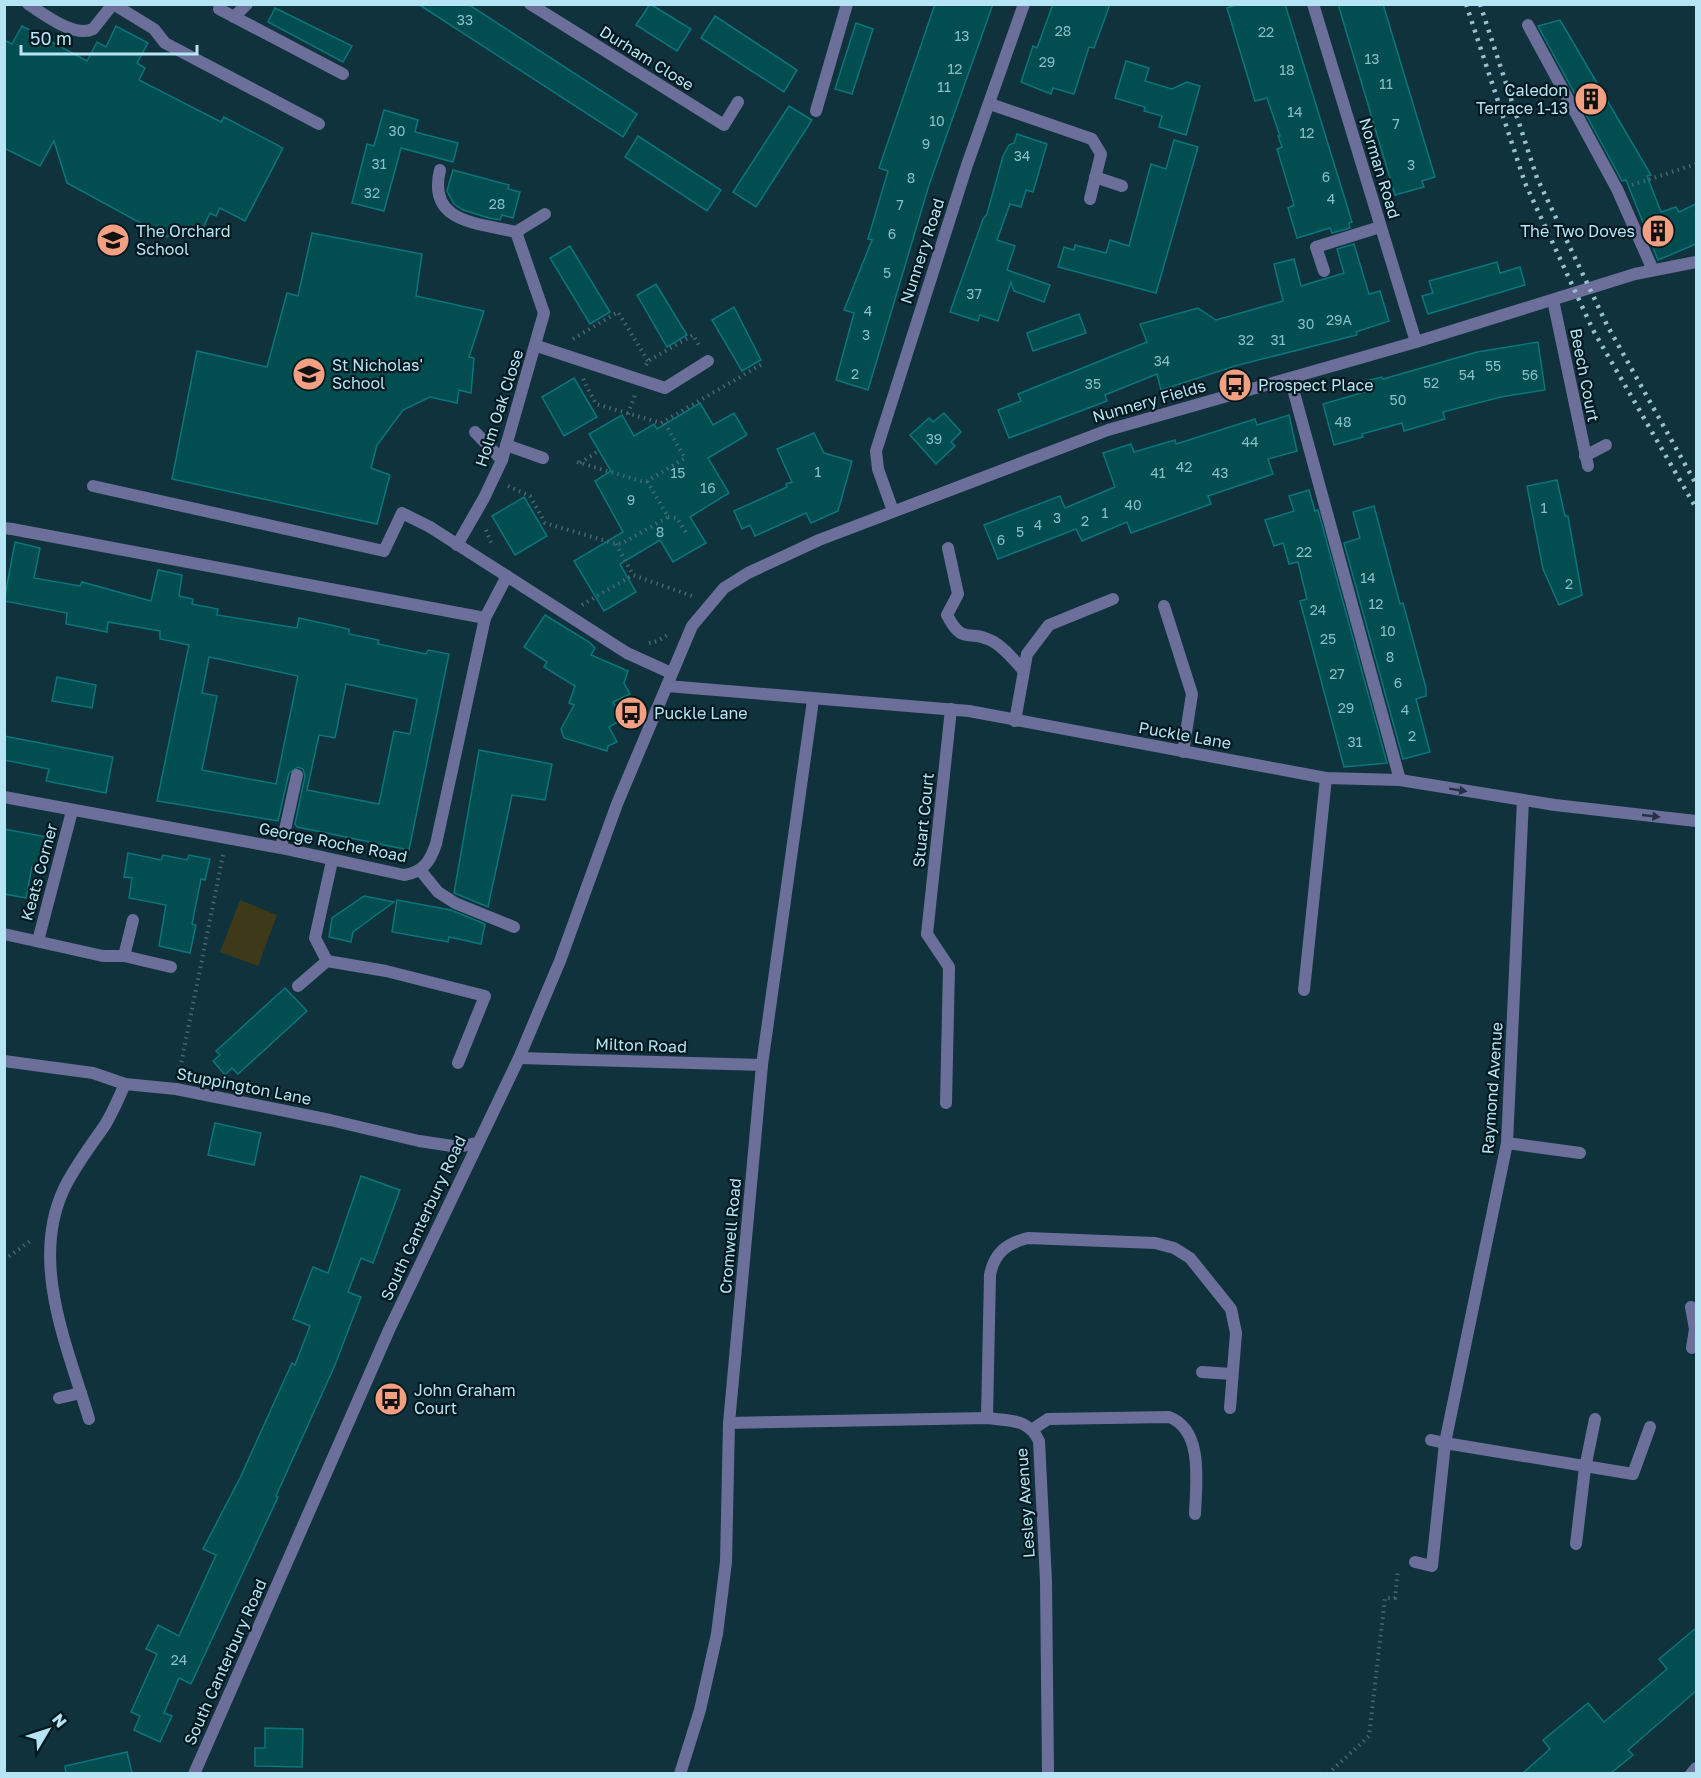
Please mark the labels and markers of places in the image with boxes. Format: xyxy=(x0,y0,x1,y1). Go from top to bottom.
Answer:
place label: Caledon Terrace 1-13 xyxy=(1476,80,1568,118)
building icon: Caledon Terrace 1-13 xyxy=(1573,81,1609,117)
building icon: The Two Doves xyxy=(1640,213,1676,249)
place label: The Orchard School xyxy=(136,221,230,259)
place label: The Two Doves xyxy=(1520,221,1635,241)
school or university icon: The Orchard School xyxy=(95,222,131,258)
place label: St Nicholas' School xyxy=(332,355,423,393)
school or university icon: St Nicholas' School xyxy=(291,356,327,392)
bus stop icon: Prospect Place xyxy=(1217,367,1253,403)
place label: Prospect Place xyxy=(1258,375,1374,395)
bus stop icon: Puckle Lane xyxy=(613,695,649,731)
place label: Puckle Lane xyxy=(654,703,748,723)
place label: John Graham Court xyxy=(414,1380,516,1418)
bus stop icon: John Graham Court xyxy=(373,1381,409,1417)

